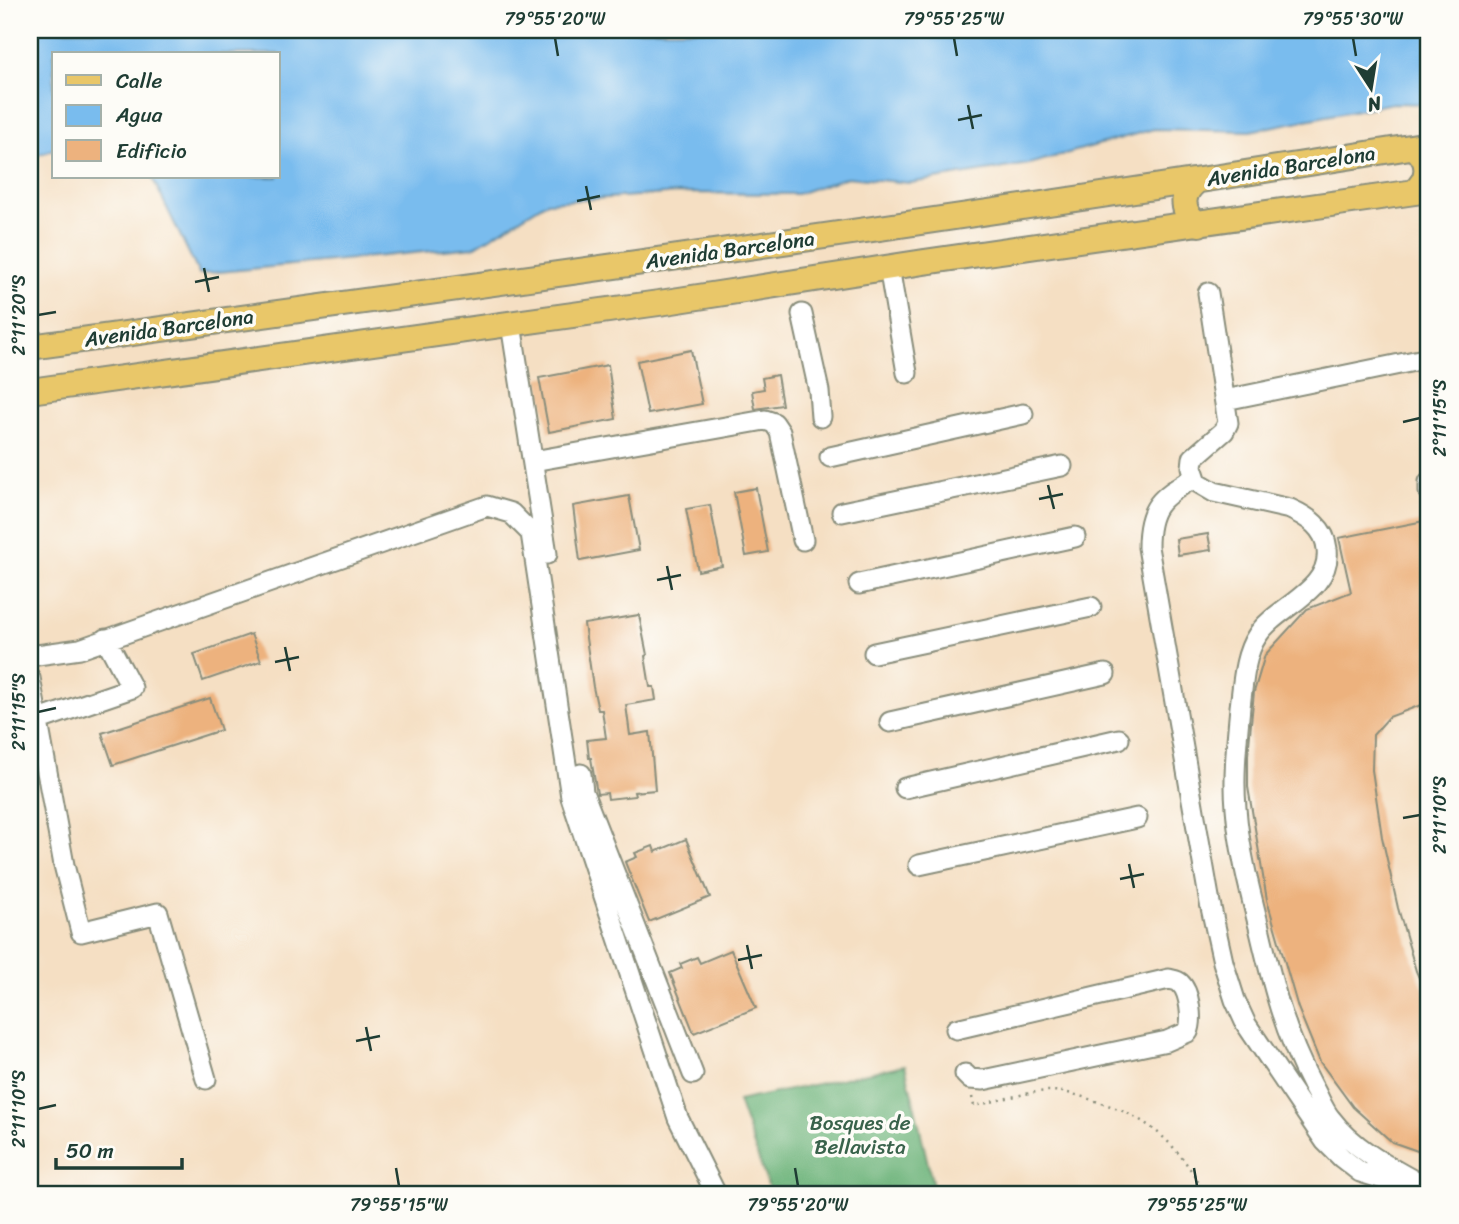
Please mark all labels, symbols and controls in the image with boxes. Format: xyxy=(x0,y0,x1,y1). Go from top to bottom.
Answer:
text: 79°55'20"W xyxy=(505,3,607,35)
text: 79°55'25"W xyxy=(904,3,1005,35)
text: 79°55'30"W xyxy=(1303,3,1404,35)
legend xyxy=(52,52,280,178)
north arrow xyxy=(1336,52,1406,122)
text: Calle xyxy=(116,62,163,100)
text: N xyxy=(1364,86,1385,122)
text: Agua xyxy=(115,96,163,134)
text: Edificio xyxy=(116,132,187,170)
street label: Avenida Barcelona xyxy=(1203,134,1379,198)
street label: Avenida Barcelona xyxy=(642,219,817,281)
text: 2°11'20"S xyxy=(3,275,35,355)
street label: Avenida Barcelona xyxy=(81,297,256,359)
text: 2°11'15"S xyxy=(1424,379,1456,457)
text: 2°11'15"S xyxy=(3,673,35,751)
text: 2°11'10"S xyxy=(1424,776,1456,854)
text: 2°11'10"S xyxy=(3,1070,35,1148)
park label: Bosques de Bellavista xyxy=(809,1104,911,1166)
scale bar xyxy=(56,1126,182,1170)
text: 50 m xyxy=(66,1132,114,1170)
text: 79°55'15"W xyxy=(350,1189,449,1221)
text: 79°55'20"W xyxy=(748,1189,850,1221)
text: 79°55'25"W xyxy=(1147,1189,1248,1221)

